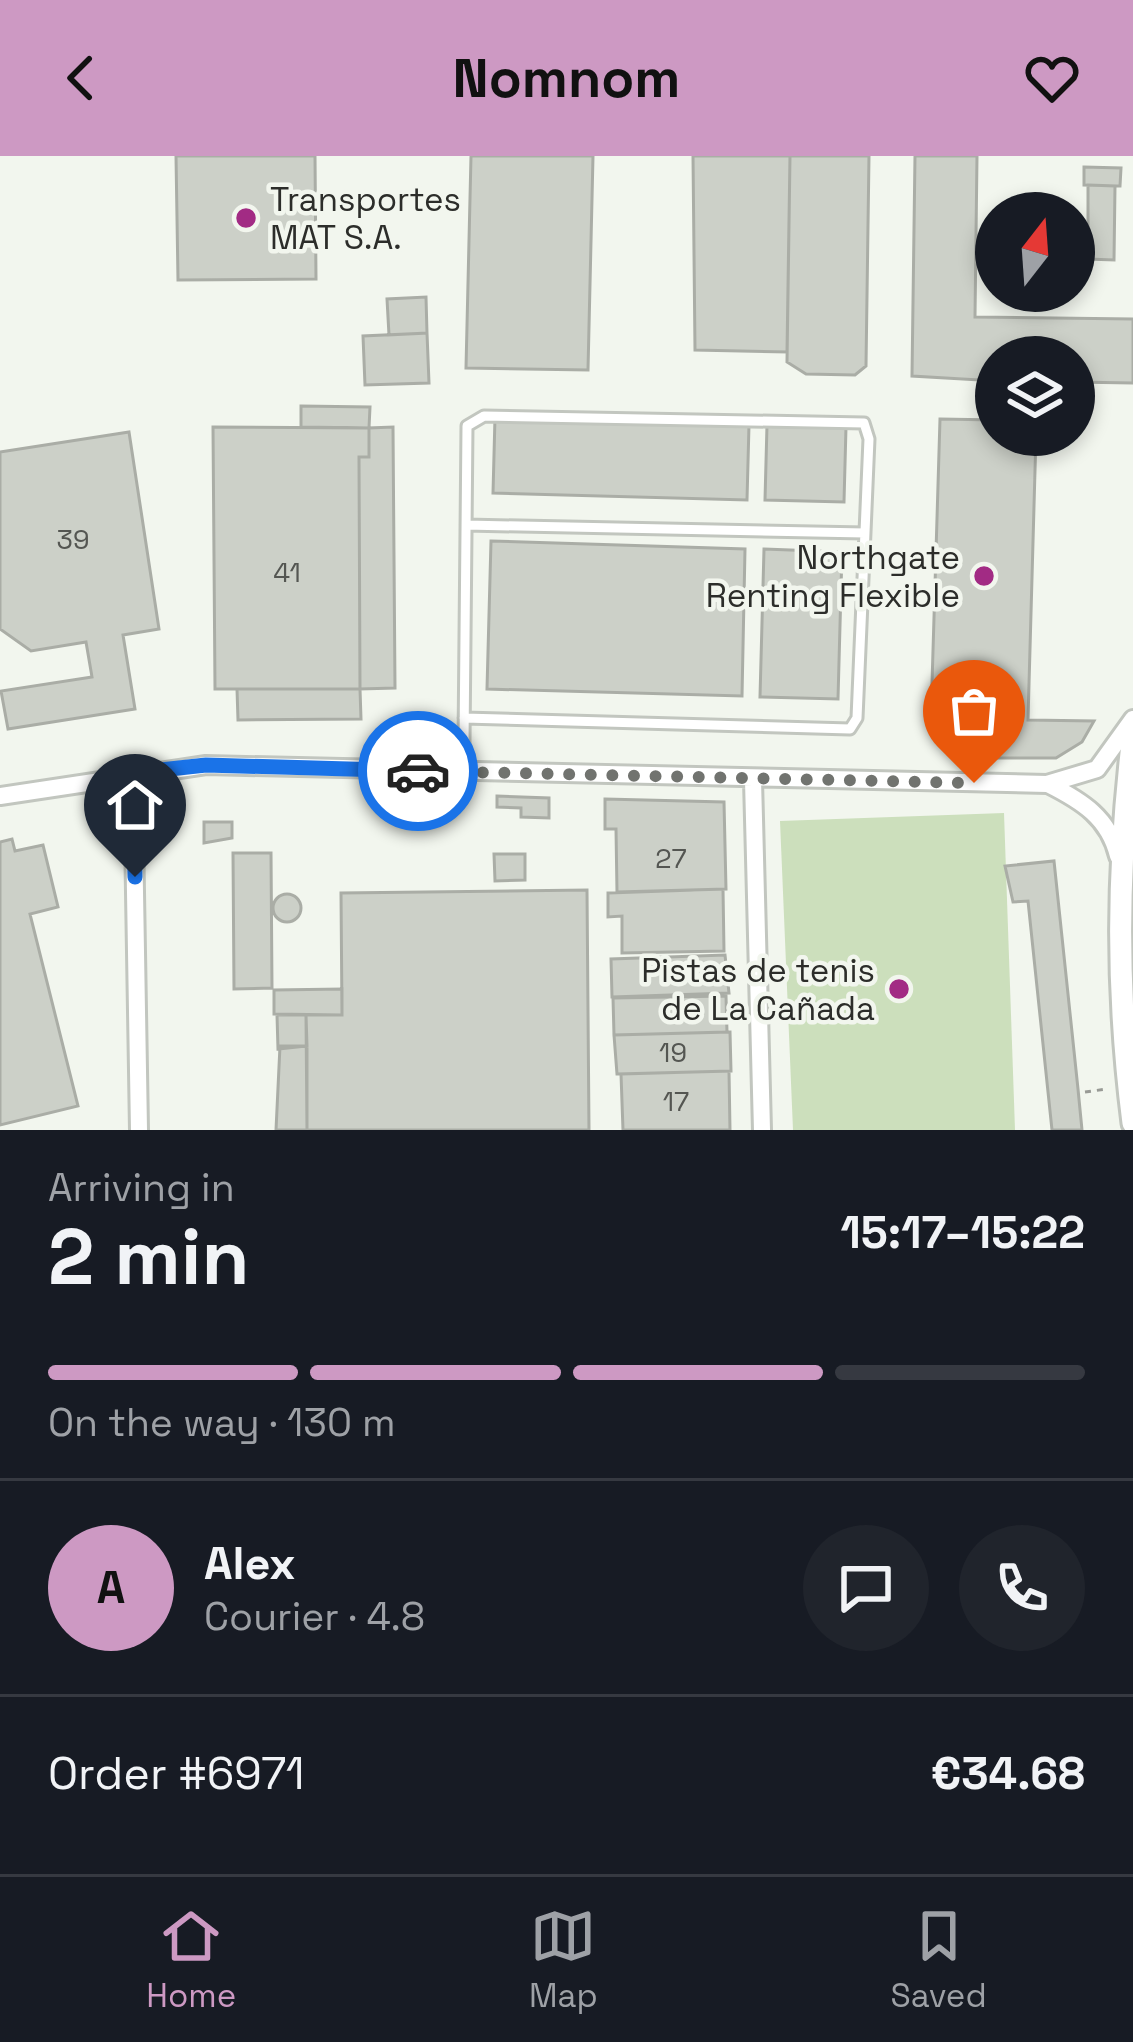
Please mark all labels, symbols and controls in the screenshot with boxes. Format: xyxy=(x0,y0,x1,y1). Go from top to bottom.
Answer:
text: Nomnom xyxy=(453,44,680,113)
icon: back xyxy=(48,45,114,111)
icon: heart xyxy=(1019,45,1085,111)
place label: Transportes MAT S.A. xyxy=(270,179,461,259)
north arrow xyxy=(975,192,1095,312)
map controls xyxy=(975,192,1095,456)
marker: Transportes MAT S.A. xyxy=(233,205,259,231)
button: layers xyxy=(975,336,1095,456)
house number: 39 xyxy=(57,522,89,557)
place label: Northgate Renting Flexible xyxy=(706,537,960,617)
house number: 41 xyxy=(273,555,301,590)
marker: Northgate Renting Flexible xyxy=(971,563,997,589)
pin xyxy=(923,660,1025,783)
icon: bag xyxy=(941,678,1007,744)
courier xyxy=(358,711,478,831)
icon: car xyxy=(385,738,451,804)
pin xyxy=(84,754,186,877)
icon: home xyxy=(102,772,168,838)
house number: 27 xyxy=(655,841,687,876)
place label: Pistas de tenis de La Cañada xyxy=(641,950,875,1030)
marker: Pistas de tenis de La Cañada xyxy=(886,976,912,1002)
house number: 19 xyxy=(659,1035,687,1070)
house number: 17 xyxy=(663,1084,689,1119)
text: Arriving in xyxy=(48,1163,235,1212)
text: 15:17–15:22 xyxy=(840,1204,1085,1261)
text: 2 min xyxy=(48,1207,250,1307)
text: On the way · 130 m xyxy=(48,1398,395,1447)
button: chat xyxy=(803,1525,929,1651)
button: phone xyxy=(959,1525,1085,1651)
text: Alex xyxy=(204,1535,296,1592)
text: A xyxy=(97,1559,125,1616)
text: Courier · 4.8 xyxy=(204,1592,425,1641)
text: Order #6971 xyxy=(48,1745,305,1802)
text: €34.68 xyxy=(931,1745,1085,1802)
tab: Home xyxy=(146,1903,236,2017)
tab: Map xyxy=(529,1903,598,2017)
tab: Saved xyxy=(890,1903,987,2017)

